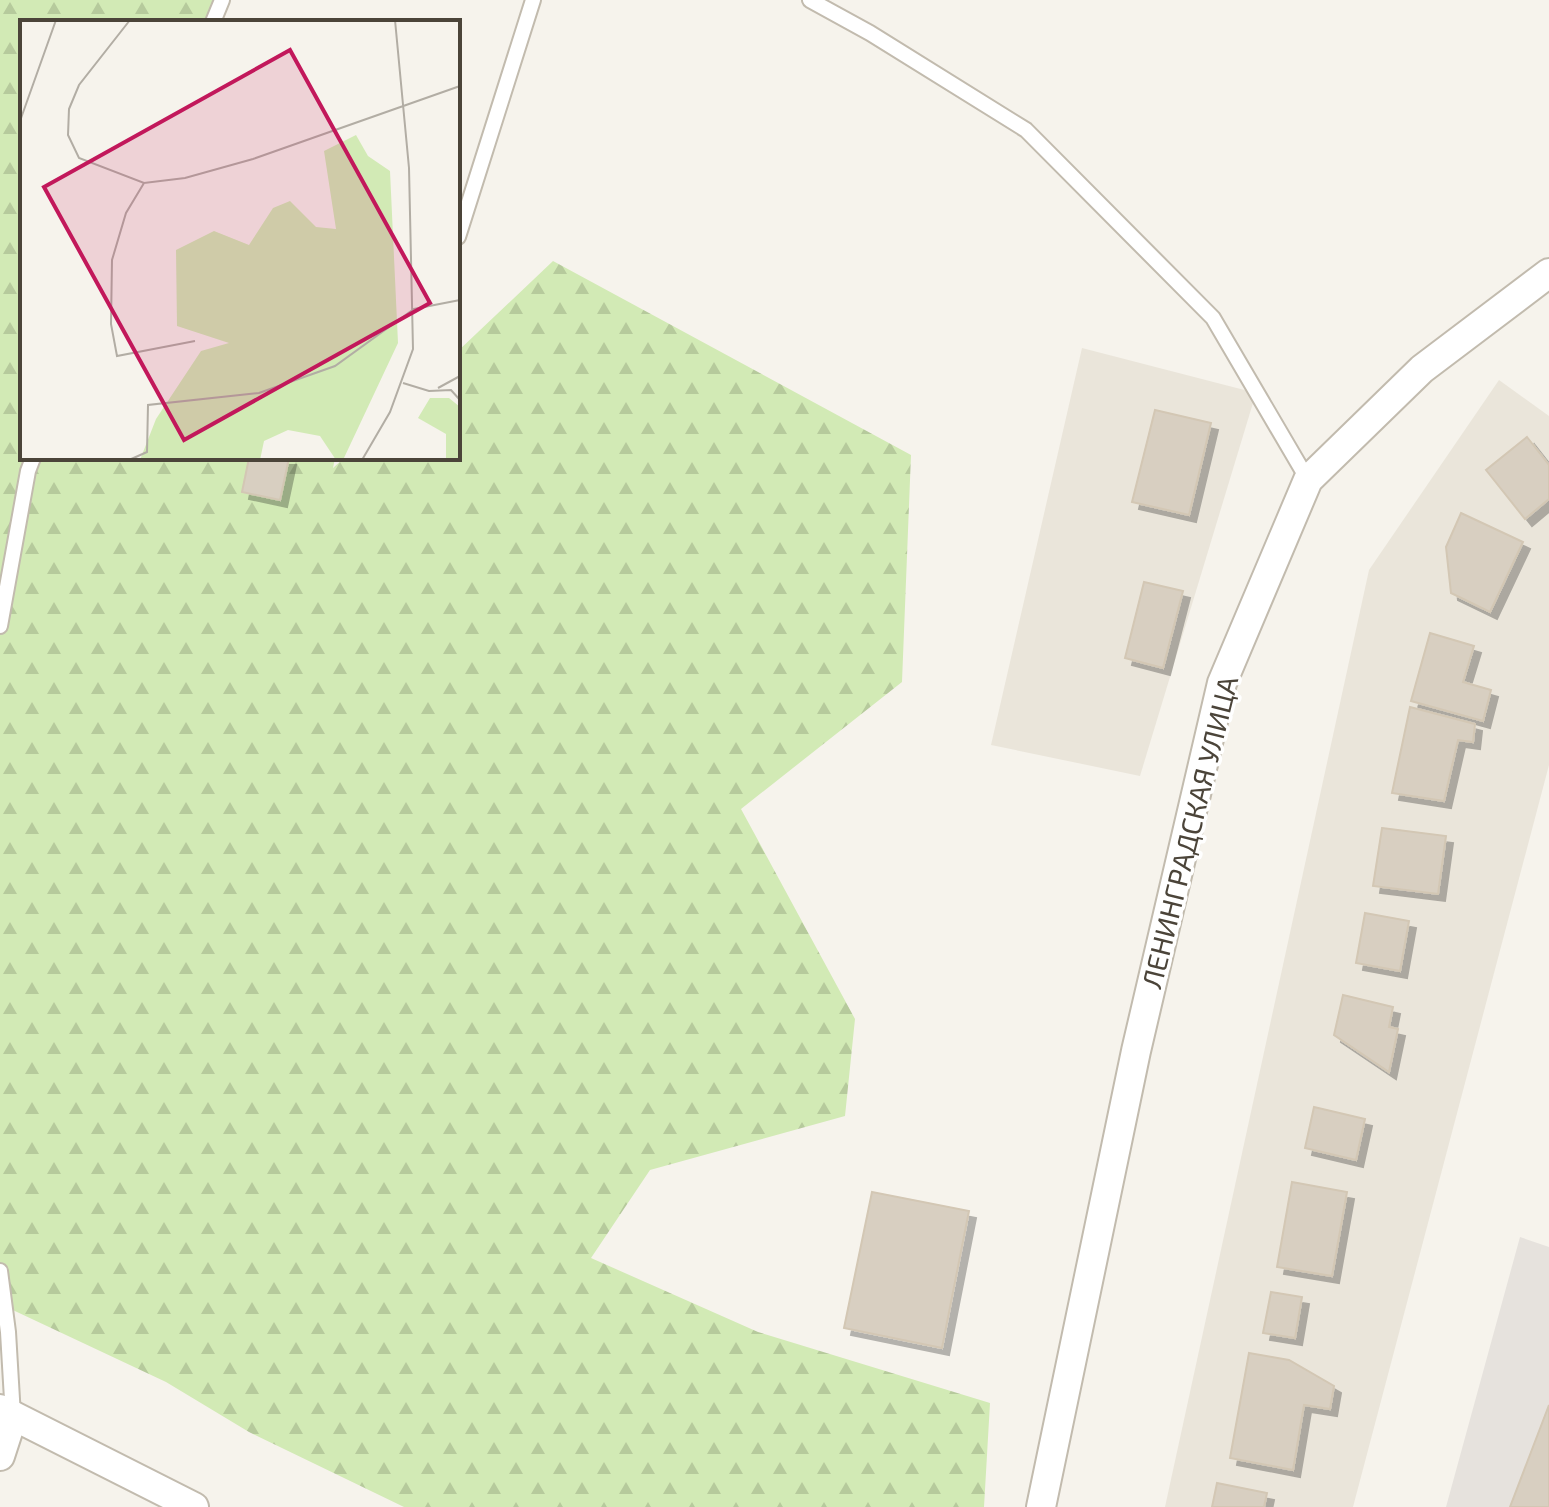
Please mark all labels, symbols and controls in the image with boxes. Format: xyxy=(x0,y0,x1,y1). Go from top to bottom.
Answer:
inset map xyxy=(20,20,460,460)
street label: ЛЕНИНГРАДСКАЯ УЛИЦА xyxy=(1134,672,1244,992)

